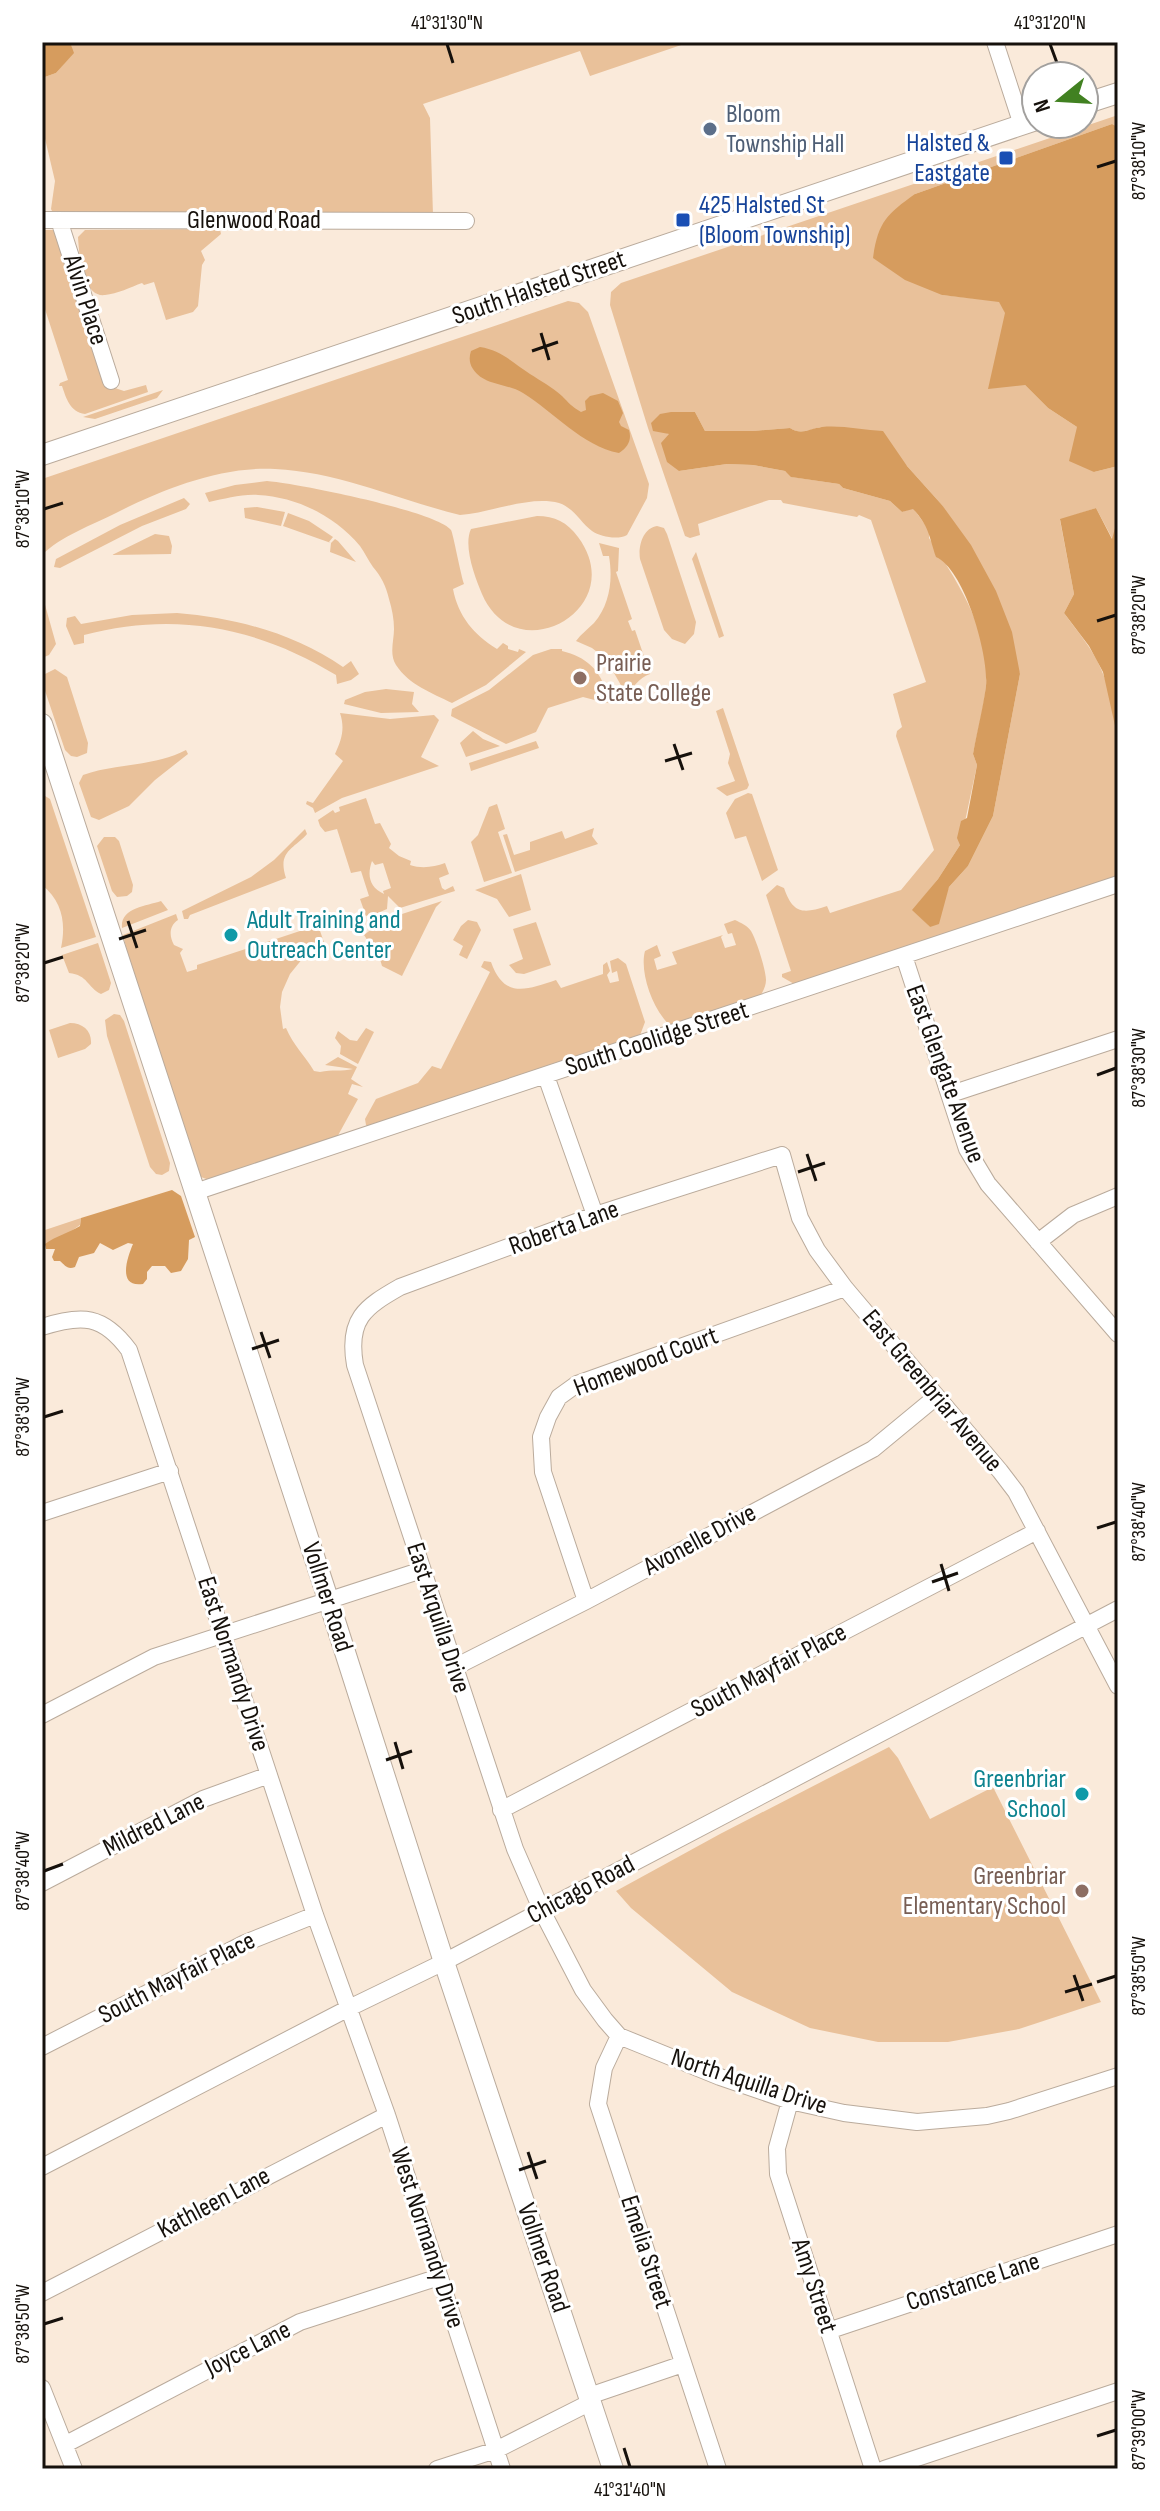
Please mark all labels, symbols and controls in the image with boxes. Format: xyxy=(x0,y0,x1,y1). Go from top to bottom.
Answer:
text: 41°31'30"N xyxy=(411,11,483,35)
text: 41°31'20"N xyxy=(1014,11,1086,35)
north arrow xyxy=(1020,60,1100,140)
text: N xyxy=(1028,96,1057,115)
place label: Bloom Township Hall xyxy=(726,99,844,160)
marker: Bloom Township Hall xyxy=(701,120,719,138)
text: 87°38'10"W xyxy=(1127,122,1151,200)
place label: Halsted & Eastgate xyxy=(906,128,990,189)
marker: Halsted & Eastgate xyxy=(997,149,1015,167)
place label: 425 Halsted St (Bloom Township) xyxy=(699,190,850,251)
street label: Glenwood Road xyxy=(187,205,321,236)
marker: 425 Halsted St (Bloom Township) xyxy=(674,211,692,229)
street label: South Halsted Street xyxy=(448,244,630,332)
street label: Alvin Place xyxy=(56,250,114,349)
text: 87°38'10"W xyxy=(11,470,35,548)
text: 87°38'20"W xyxy=(1127,575,1151,655)
place label: Prairie State College xyxy=(596,648,711,709)
marker: Prairie State College xyxy=(571,669,589,687)
place label: Adult Training and Outreach Center xyxy=(246,905,400,966)
text: 87°38'20"W xyxy=(11,923,35,1003)
marker: Adult Training and Outreach Center xyxy=(222,926,240,944)
street label: East Glengate Avenue xyxy=(898,981,992,1167)
street label: South Coolidge Street xyxy=(562,995,753,1083)
text: 87°38'30"W xyxy=(1127,1028,1151,1108)
street label: Roberta Lane xyxy=(505,1194,623,1262)
street label: East Greenbriar Avenue xyxy=(855,1304,1009,1478)
street label: Homewood Court xyxy=(570,1320,722,1404)
text: 87°38'30"W xyxy=(11,1377,35,1457)
text: 87°38'40"W xyxy=(1127,1482,1151,1562)
street label: Avonelle Drive xyxy=(638,1498,761,1583)
street label: Vollmer Road xyxy=(295,1538,359,1656)
street label: East Arquilla Drive xyxy=(399,1539,477,1697)
street label: East Normandy Drive xyxy=(190,1573,276,1755)
street label: South Mayfair Place xyxy=(686,1617,852,1725)
place label: Greenbriar School xyxy=(973,1764,1067,1825)
marker: Greenbriar School xyxy=(1073,1785,1091,1803)
street label: Mildred Lane xyxy=(98,1786,210,1864)
text: 87°38'40"W xyxy=(11,1831,35,1911)
street label: Chicago Road xyxy=(522,1849,640,1931)
place label: Greenbriar Elementary School xyxy=(903,1861,1067,1922)
marker: Greenbriar Elementary School xyxy=(1073,1882,1091,1900)
street label: South Mayfair Place xyxy=(93,1925,261,2031)
text: 87°38'50"W xyxy=(1127,1936,1151,2016)
street label: North Aquilla Drive xyxy=(667,2042,831,2122)
street label: West Normandy Drive xyxy=(383,2144,471,2332)
street label: Kathleen Lane xyxy=(152,2160,276,2246)
street label: Emelia Street xyxy=(613,2192,679,2313)
street label: Vollmer Road xyxy=(510,2199,576,2317)
street label: Amy Street xyxy=(784,2234,844,2337)
street label: Constance Lane xyxy=(902,2246,1044,2318)
text: 87°38'50"W xyxy=(11,2284,35,2364)
street label: Joyce Lane xyxy=(199,2314,296,2384)
text: 87°39'00"W xyxy=(1127,2390,1151,2470)
text: 41°31'40"N xyxy=(594,2478,666,2502)

